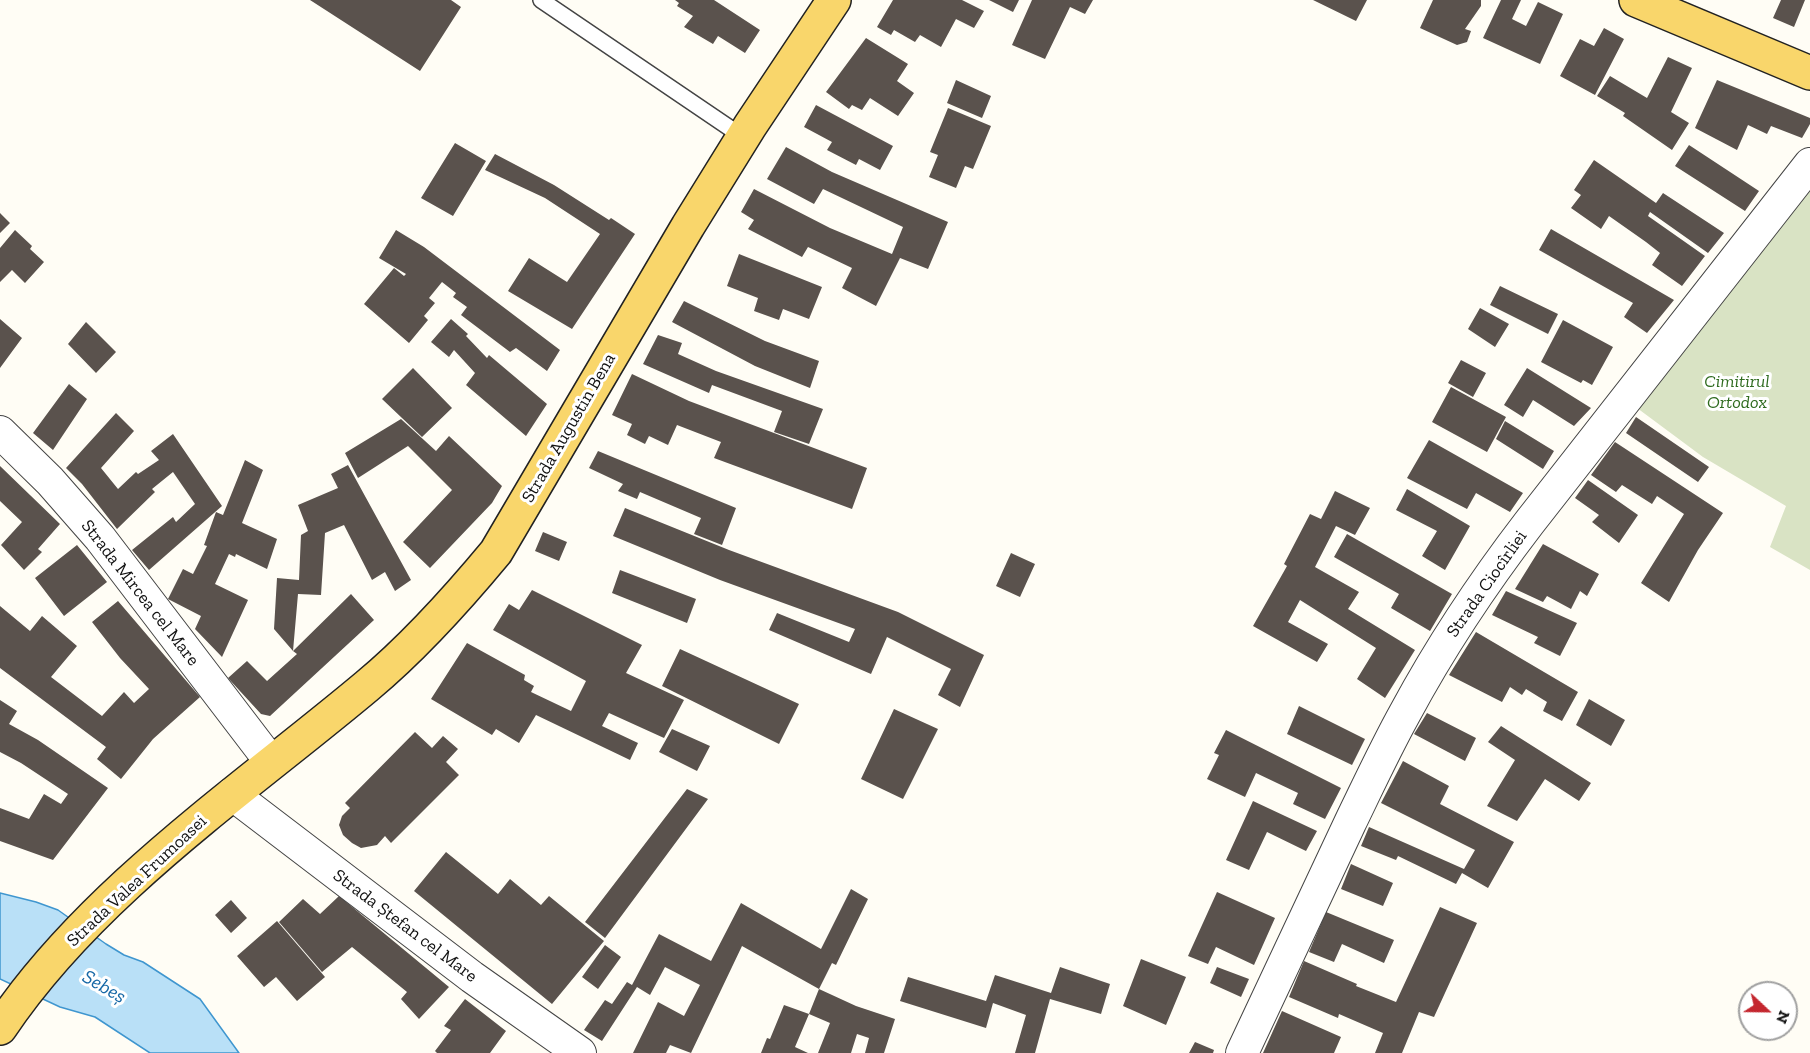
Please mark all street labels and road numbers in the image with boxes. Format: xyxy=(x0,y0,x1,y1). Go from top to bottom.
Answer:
street label: Strada Augustin Bena xyxy=(517,349,621,507)
street label: Strada Mircea cel Mare xyxy=(76,516,204,670)
street label: Strada Ciocîrliei xyxy=(1442,527,1532,641)
street label: Strada Valea Frumoasei xyxy=(63,811,211,951)
street label: Strada Ștefan cel Mare xyxy=(329,865,481,987)

